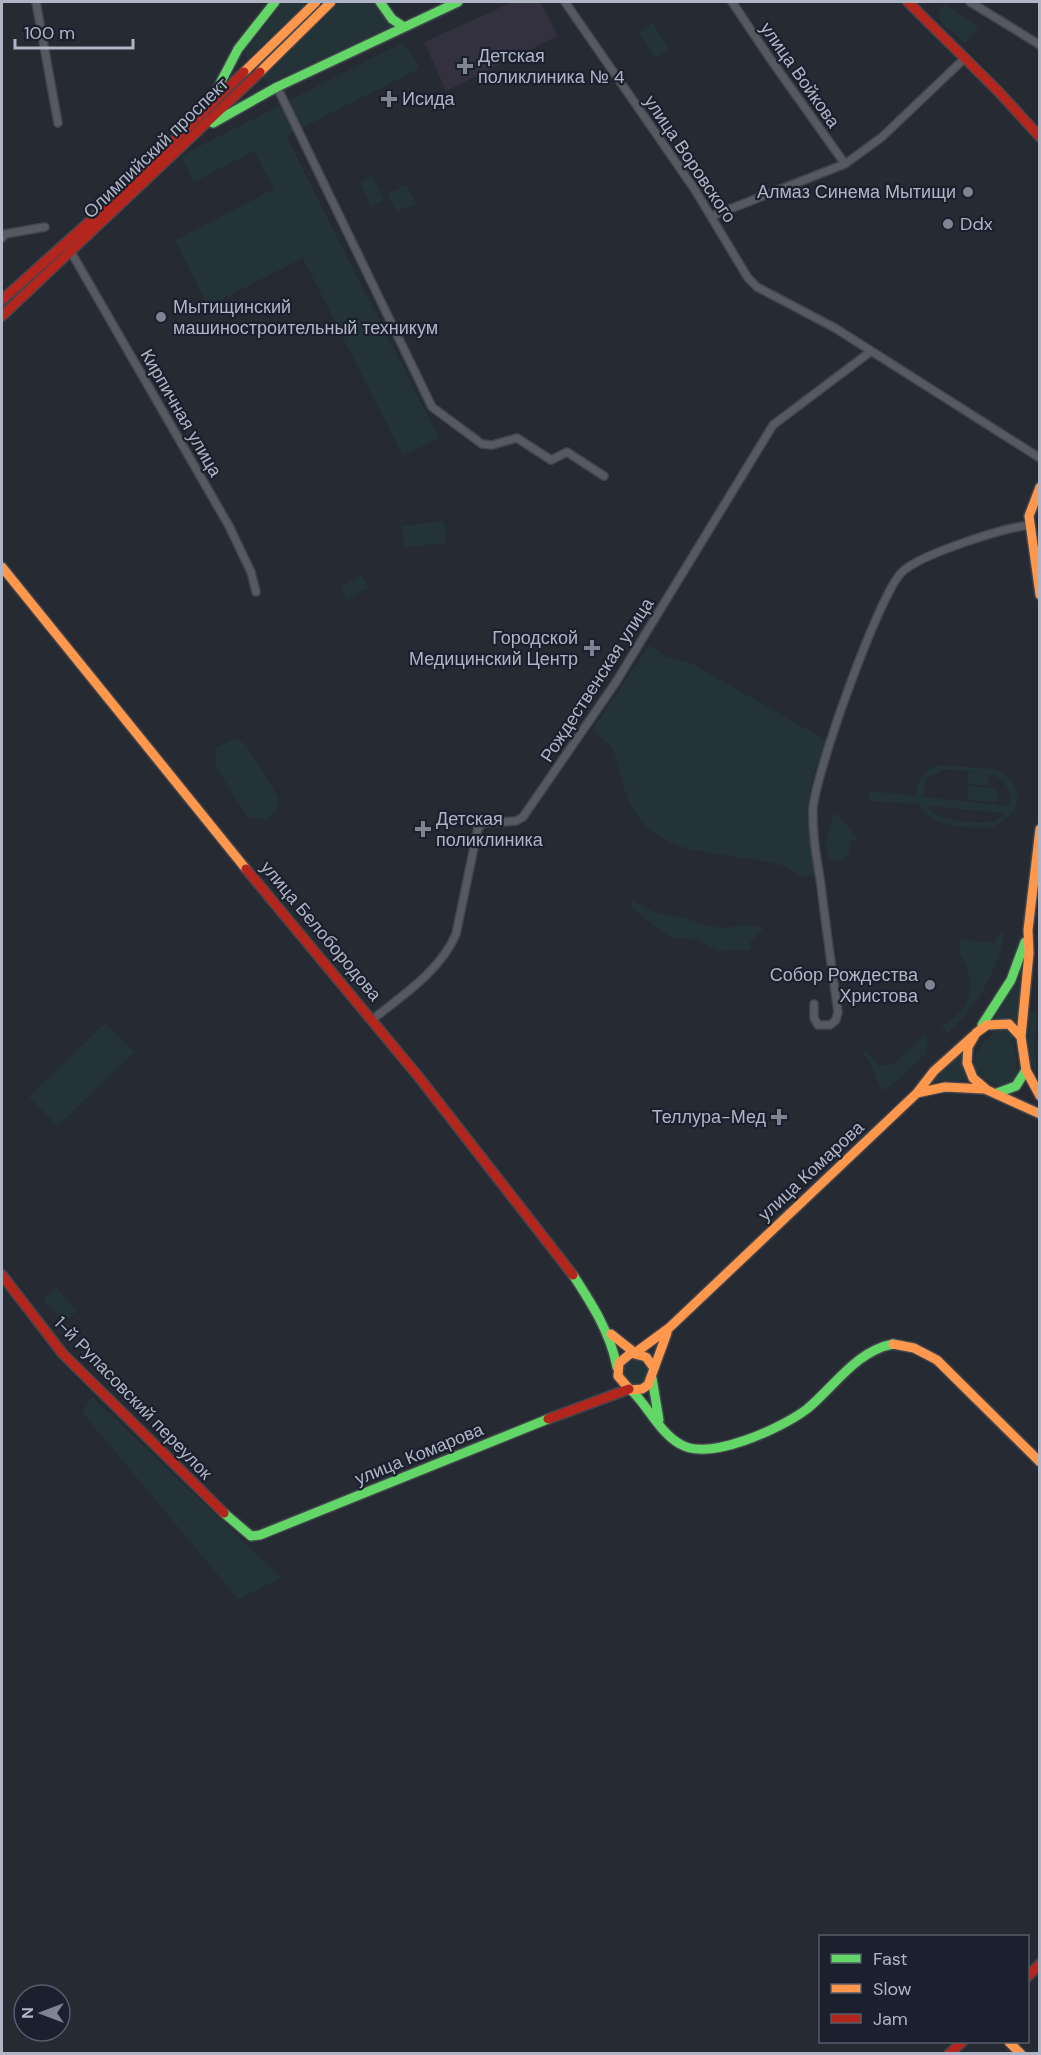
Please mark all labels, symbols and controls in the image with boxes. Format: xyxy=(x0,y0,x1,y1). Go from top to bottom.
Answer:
scale bar xyxy=(15,12,134,50)
street label: улица Войкова xyxy=(755,17,846,133)
text: 100 m xyxy=(24,21,75,45)
place label: Детская поликлиника № 4 xyxy=(478,44,625,89)
marker: Детская поликлиника № 4 xyxy=(456,57,474,75)
street label: Олимпийский проспект xyxy=(78,72,234,224)
place label: Исида xyxy=(402,87,455,111)
marker: Исида xyxy=(380,90,398,108)
street label: улица Воровского xyxy=(638,91,742,227)
place label: Алмаз Синема Мытищи xyxy=(757,180,956,204)
marker: Алмаз Синема Мытищи xyxy=(961,185,975,199)
place label: Ddx xyxy=(960,212,993,236)
marker: Ddx xyxy=(941,217,955,231)
place label: Мытищинский машиностроительный техникум xyxy=(173,295,438,340)
marker: Мытищинский машиностроительный техникум xyxy=(154,310,168,324)
street label: Кирпичная улица xyxy=(135,345,228,482)
street label: Рождественская улица xyxy=(535,592,660,767)
place label: Городской Медицинский Центр xyxy=(409,626,578,671)
marker: Городской Медицинский Центр xyxy=(583,639,601,657)
place label: Детская поликлиника xyxy=(436,807,544,852)
marker: Детская поликлиника xyxy=(414,820,432,838)
street label: улица Белобородова xyxy=(255,856,387,1007)
place label: Собор Рождества Христова xyxy=(770,963,919,1008)
marker: Собор Рождества Христова xyxy=(923,978,937,992)
place label: Теллура-Мед xyxy=(652,1105,766,1129)
marker: Теллура-Мед xyxy=(770,1108,788,1126)
street label: улица Комарова xyxy=(753,1115,870,1226)
street label: 1-й Рупасовский переулок xyxy=(49,1311,217,1485)
street label: улица Комарова xyxy=(351,1417,488,1491)
legend xyxy=(819,1935,1029,2043)
text: Fast xyxy=(873,1947,908,1971)
text: Slow xyxy=(873,1977,912,2001)
north arrow xyxy=(12,1983,72,2043)
text: N xyxy=(17,2007,38,2019)
text: Jam xyxy=(873,2007,908,2031)

